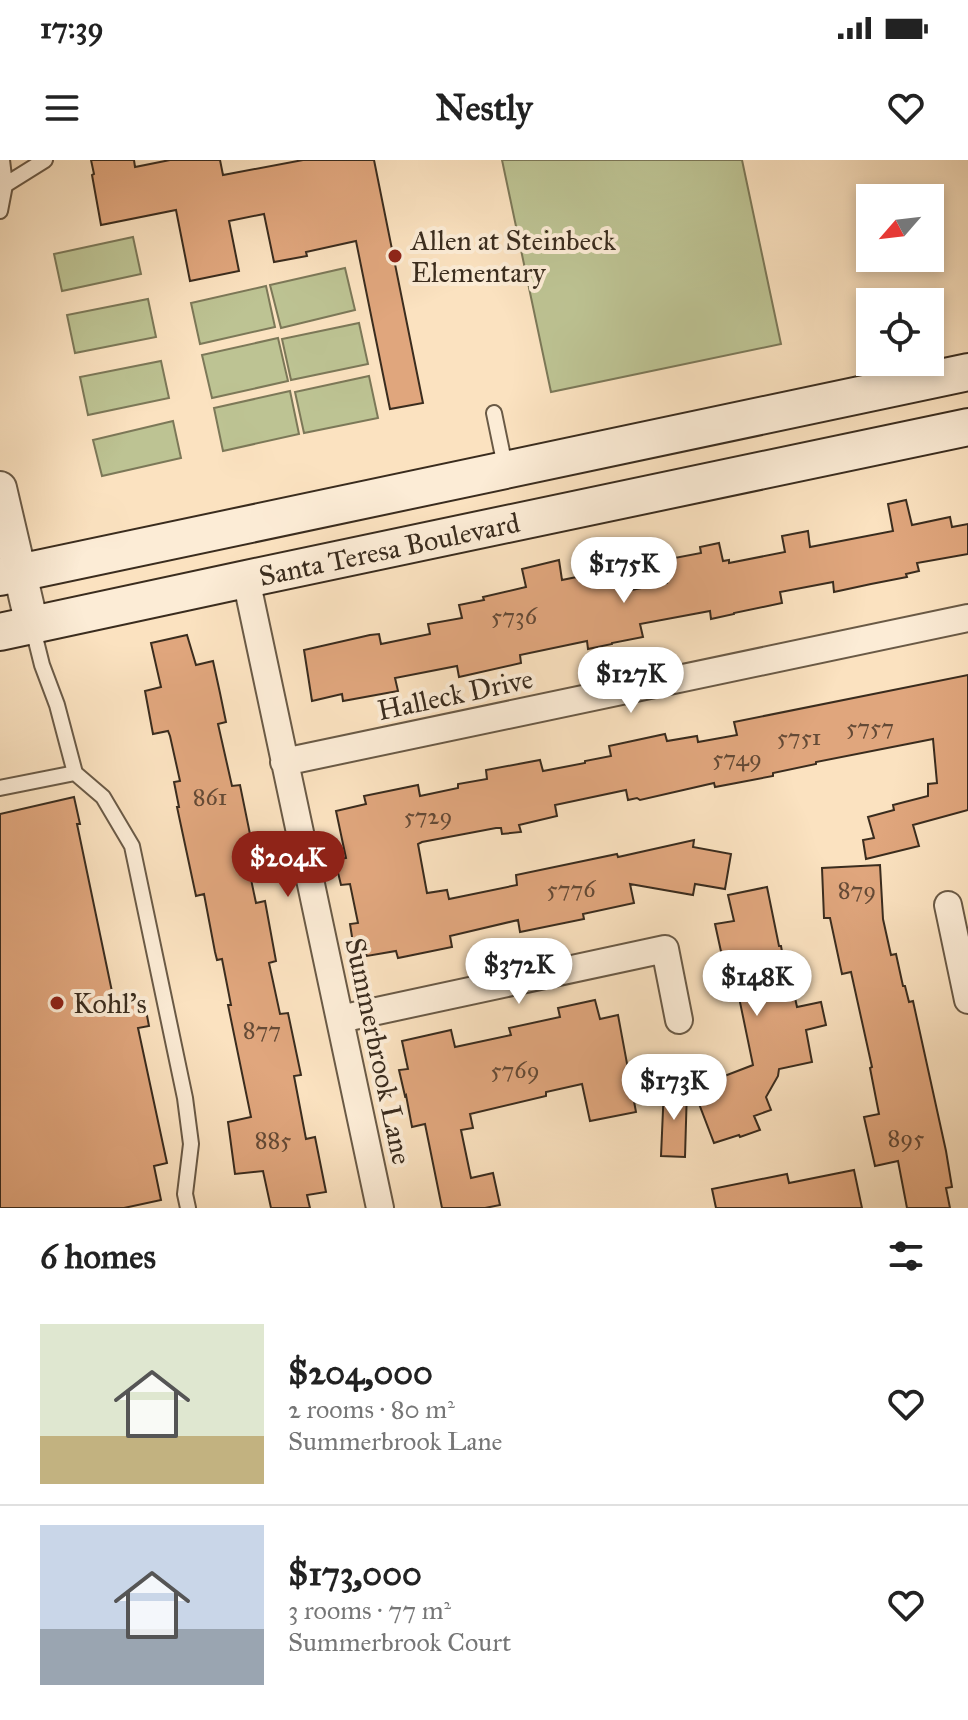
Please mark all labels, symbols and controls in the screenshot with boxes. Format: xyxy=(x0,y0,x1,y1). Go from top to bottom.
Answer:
text: 17:39 xyxy=(40,10,104,46)
icon: menu xyxy=(40,86,84,130)
text: Nestly xyxy=(436,86,532,130)
icon: heart xyxy=(884,86,928,130)
north arrow xyxy=(856,184,944,272)
map controls xyxy=(856,184,944,376)
place label: Allen at Steinbeck Elementary xyxy=(410,223,616,290)
marker: Allen at Steinbeck Elementary xyxy=(386,247,404,265)
button: locate xyxy=(856,288,944,376)
street label: Santa Teresa Boulevard xyxy=(256,505,523,594)
pin: $175K xyxy=(568,537,680,605)
text: $175K xyxy=(589,547,659,579)
house number: 5736 xyxy=(491,601,538,631)
pin: $127K xyxy=(575,647,687,715)
text: $127K xyxy=(596,657,666,689)
street label: Halleck Drive xyxy=(374,661,536,728)
house number: 5757 xyxy=(846,712,894,742)
house number: 5751 xyxy=(777,722,821,752)
house number: 5749 xyxy=(712,743,762,773)
house number: 861 xyxy=(193,782,227,812)
house number: 5729 xyxy=(404,801,452,831)
pin: $204K xyxy=(232,831,344,899)
text: $204K xyxy=(250,841,326,873)
house number: 5776 xyxy=(547,874,596,904)
house number: 879 xyxy=(838,875,876,905)
street label: Summerbrook Lane xyxy=(337,935,420,1168)
pin: $372K xyxy=(463,938,575,1006)
text: $372K xyxy=(483,948,555,980)
pin: $148K xyxy=(701,950,813,1018)
text: $148K xyxy=(721,960,793,992)
place label: Kohl's xyxy=(73,986,147,1021)
marker: Kohl's xyxy=(48,994,66,1012)
house number: 877 xyxy=(243,1015,281,1045)
pin: $173K xyxy=(618,1054,730,1122)
house number: 5769 xyxy=(490,1055,540,1085)
text: $173K xyxy=(640,1064,708,1096)
house number: 895 xyxy=(888,1123,924,1153)
house number: 885 xyxy=(255,1125,291,1155)
icon: filters xyxy=(884,1234,928,1278)
text: 6 homes xyxy=(40,1236,156,1277)
text: $204,000 xyxy=(288,1352,433,1393)
icon: home xyxy=(104,1356,200,1452)
icon: heart xyxy=(884,1382,928,1426)
text: 2 rooms · 80 m² xyxy=(288,1393,455,1425)
text: Summerbrook Lane xyxy=(288,1425,502,1457)
text: $173,000 xyxy=(288,1553,422,1594)
icon: home xyxy=(104,1557,200,1653)
icon: heart xyxy=(884,1583,928,1627)
text: 3 rooms · 77 m² xyxy=(288,1594,451,1626)
text: Summerbrook Court xyxy=(288,1626,511,1658)

